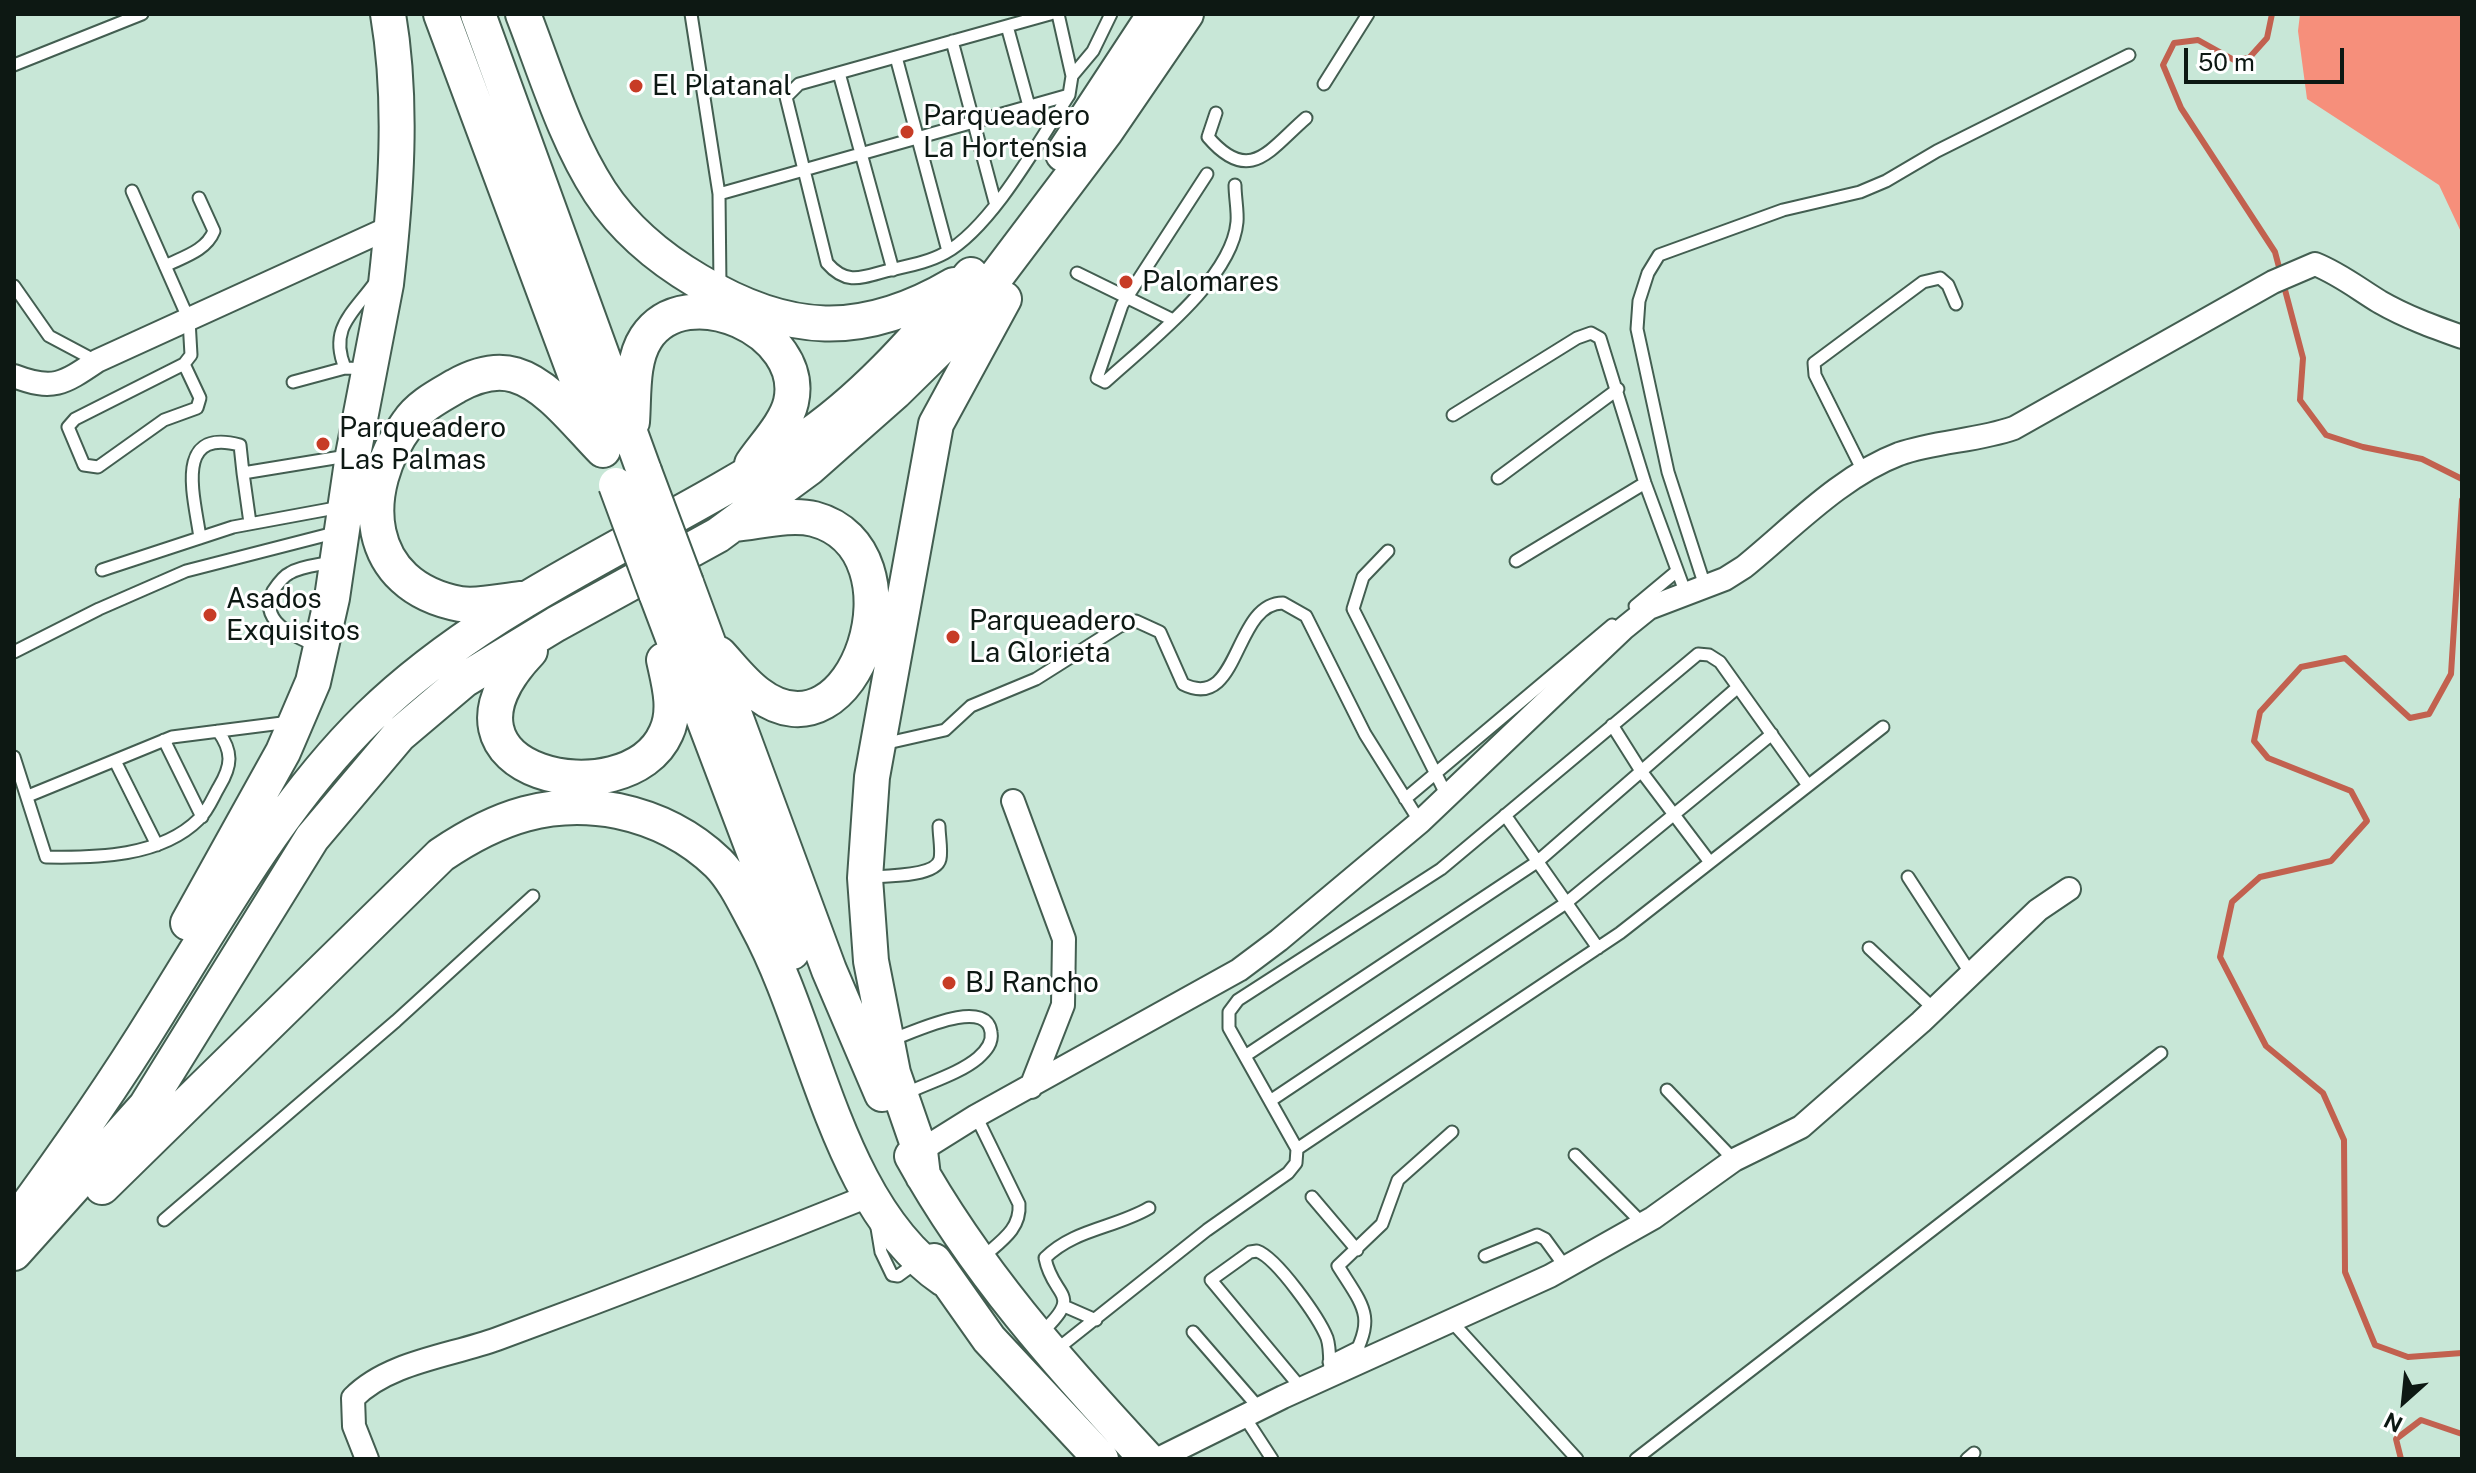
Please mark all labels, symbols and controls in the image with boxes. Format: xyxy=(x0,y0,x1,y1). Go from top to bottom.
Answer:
scale bar xyxy=(2188,32,2348,82)
text: 50 m xyxy=(2198,48,2255,76)
place label: El Platanal xyxy=(652,69,792,103)
marker: El Platanal xyxy=(627,77,645,95)
place label: Parqueadero La Hortensia xyxy=(923,99,1090,165)
marker: Parqueadero La Hortensia xyxy=(898,123,916,141)
place label: Palomares xyxy=(1142,265,1279,299)
marker: Palomares xyxy=(1117,273,1135,291)
place label: Parqueadero Las Palmas xyxy=(339,411,506,477)
marker: Parqueadero Las Palmas xyxy=(314,435,332,453)
place label: Asados Exquisitos xyxy=(226,582,360,648)
place label: Parqueadero La Glorieta xyxy=(969,604,1136,670)
marker: Asados Exquisitos xyxy=(201,606,219,624)
marker: Parqueadero La Glorieta xyxy=(944,628,962,646)
place label: BJ Rancho xyxy=(965,966,1099,1000)
marker: BJ Rancho xyxy=(940,974,958,992)
north arrow xyxy=(2364,1361,2444,1441)
text: N xyxy=(2380,1407,2407,1438)

